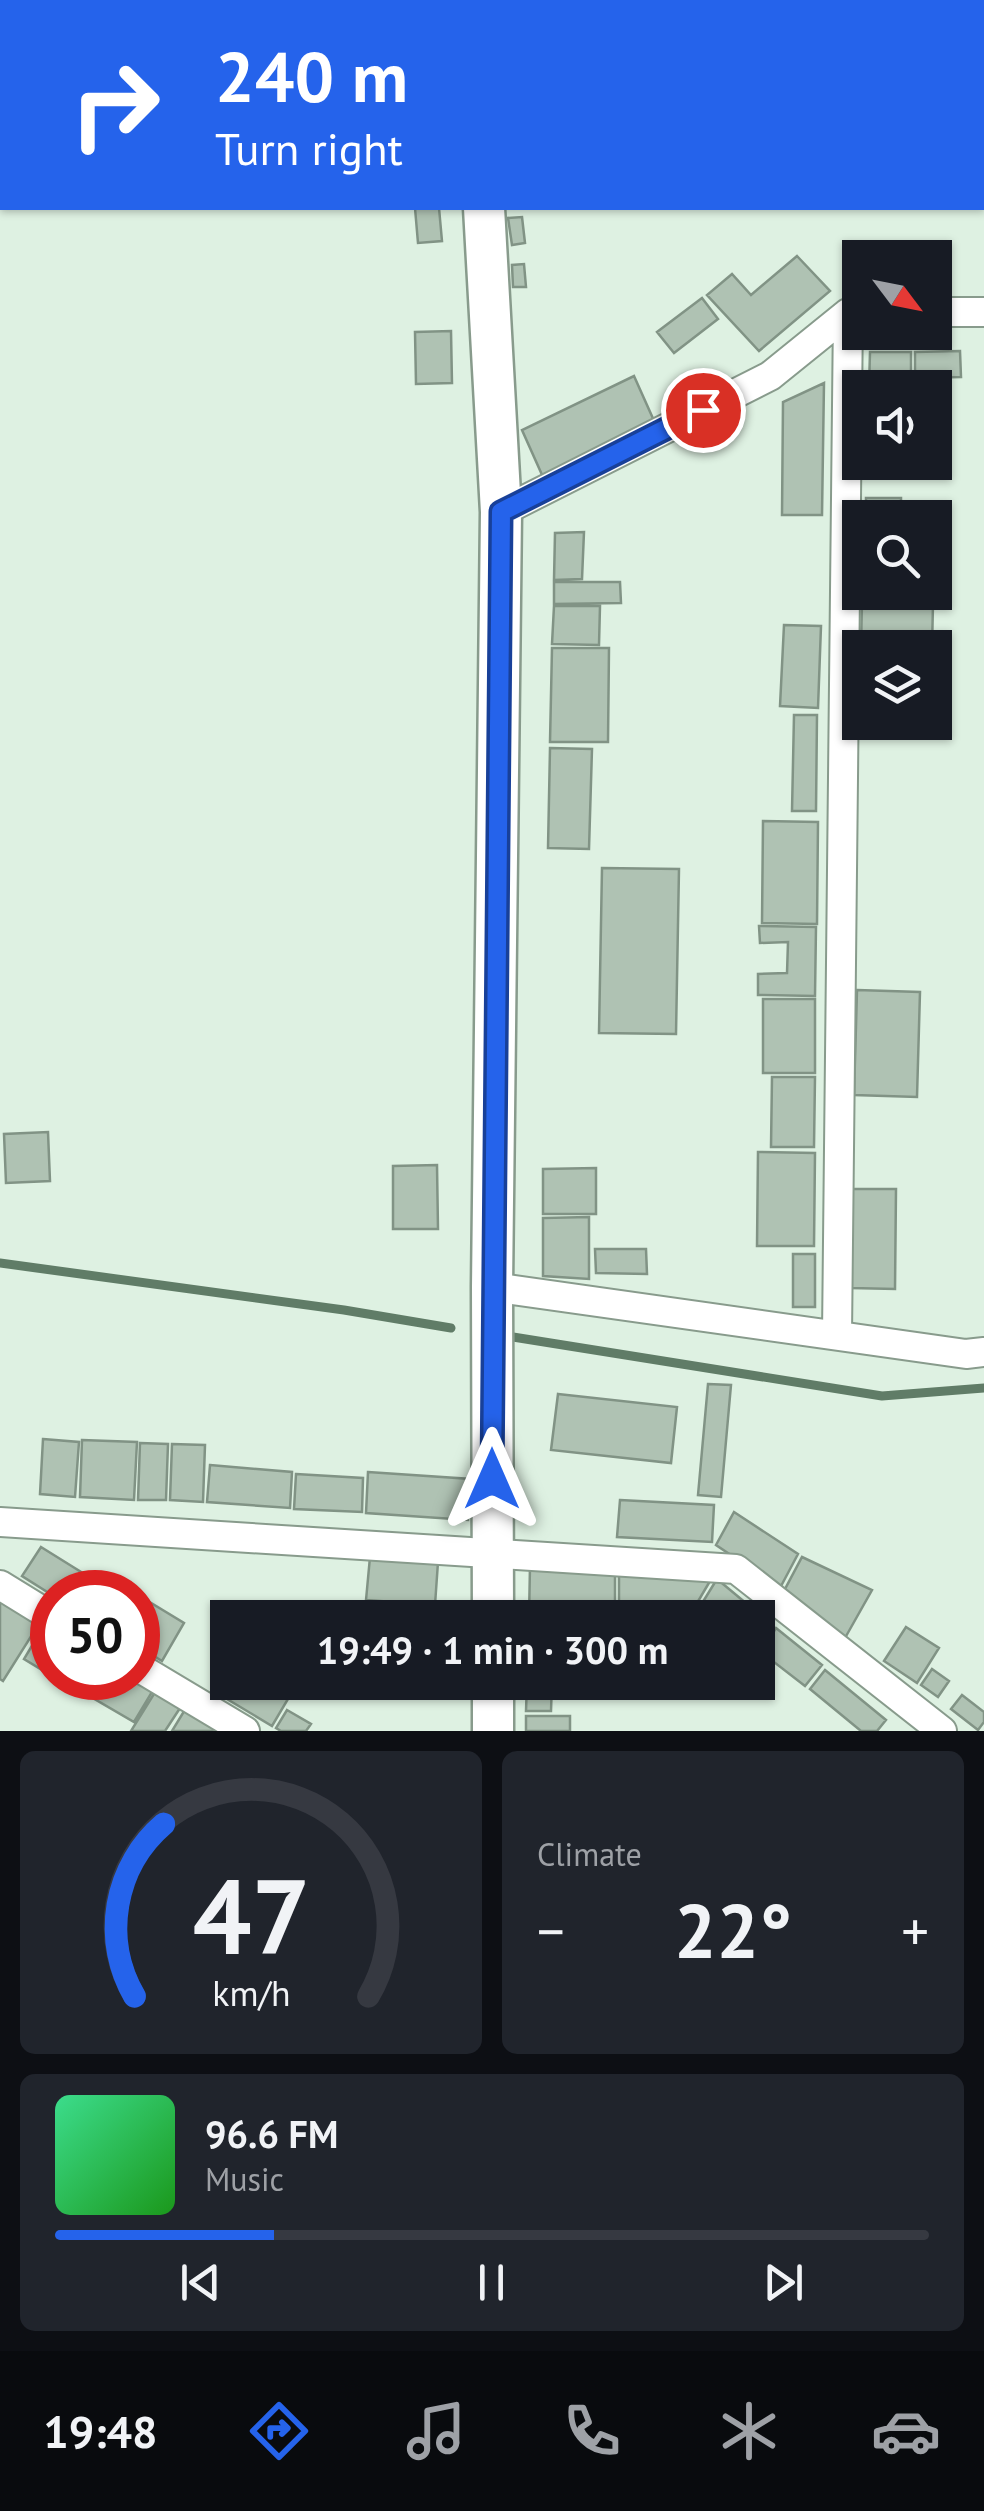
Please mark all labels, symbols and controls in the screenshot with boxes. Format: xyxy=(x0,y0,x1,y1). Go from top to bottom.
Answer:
text: 240 m xyxy=(215,31,408,121)
icon: right xyxy=(50,40,180,170)
text: Turn right xyxy=(215,119,403,177)
north arrow xyxy=(842,240,952,350)
map controls xyxy=(842,240,952,740)
pin xyxy=(661,368,746,453)
button: sound xyxy=(842,370,952,480)
icon: arrive xyxy=(676,383,731,438)
button: search xyxy=(842,500,952,610)
button: layers xyxy=(842,630,952,740)
position arrow xyxy=(440,1427,544,1531)
speed limit sign: 50 xyxy=(30,1570,160,1700)
text: 19:49 · 1 min · 300 m xyxy=(317,1625,668,1674)
text: Climate xyxy=(537,1833,642,1875)
text: 47 xyxy=(192,1848,310,1983)
text: 22° xyxy=(674,1882,792,1979)
text: − xyxy=(537,1895,565,1966)
text: + xyxy=(901,1895,929,1966)
text: km/h xyxy=(212,1970,290,2016)
text: 96.6 FM xyxy=(205,2109,338,2158)
text: Music xyxy=(205,2158,284,2200)
icon: previous xyxy=(173,2255,228,2310)
icon: pause xyxy=(464,2255,519,2310)
icon: next xyxy=(756,2255,811,2310)
icon: directions xyxy=(244,2396,314,2466)
icon: music xyxy=(401,2396,471,2466)
icon: phone xyxy=(557,2396,627,2466)
icon: climate xyxy=(714,2396,784,2466)
icon: car xyxy=(871,2396,941,2466)
text: 19:48 xyxy=(43,2402,157,2460)

